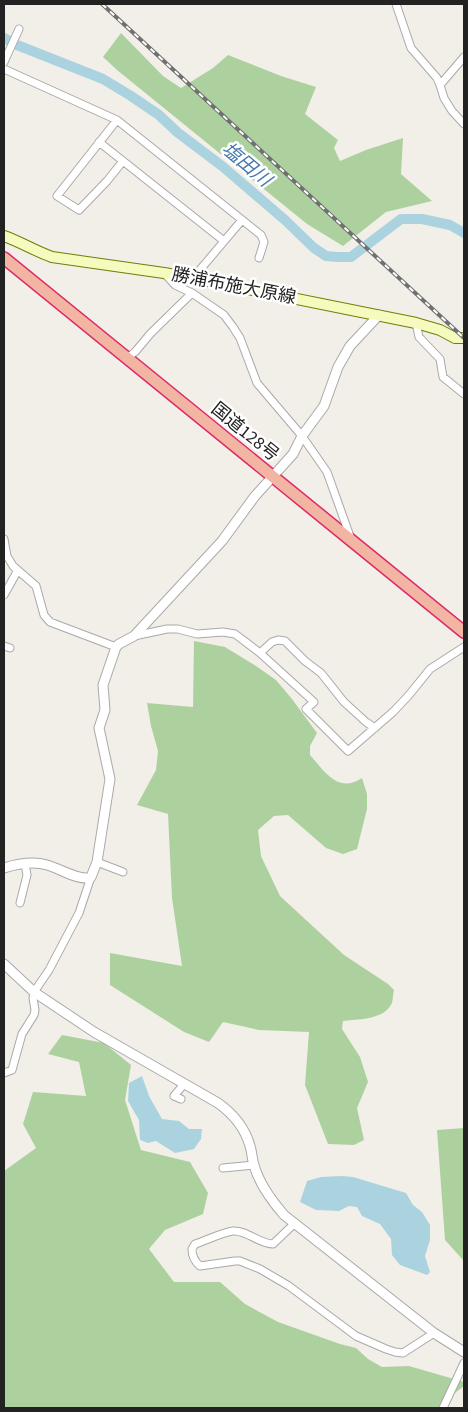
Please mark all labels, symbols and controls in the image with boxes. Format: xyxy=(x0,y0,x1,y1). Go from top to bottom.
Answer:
water label: 塩田川 xyxy=(215,136,278,195)
street label: 勝浦布施大原線 xyxy=(170,262,298,310)
street label: 国道128号 xyxy=(206,397,284,467)

